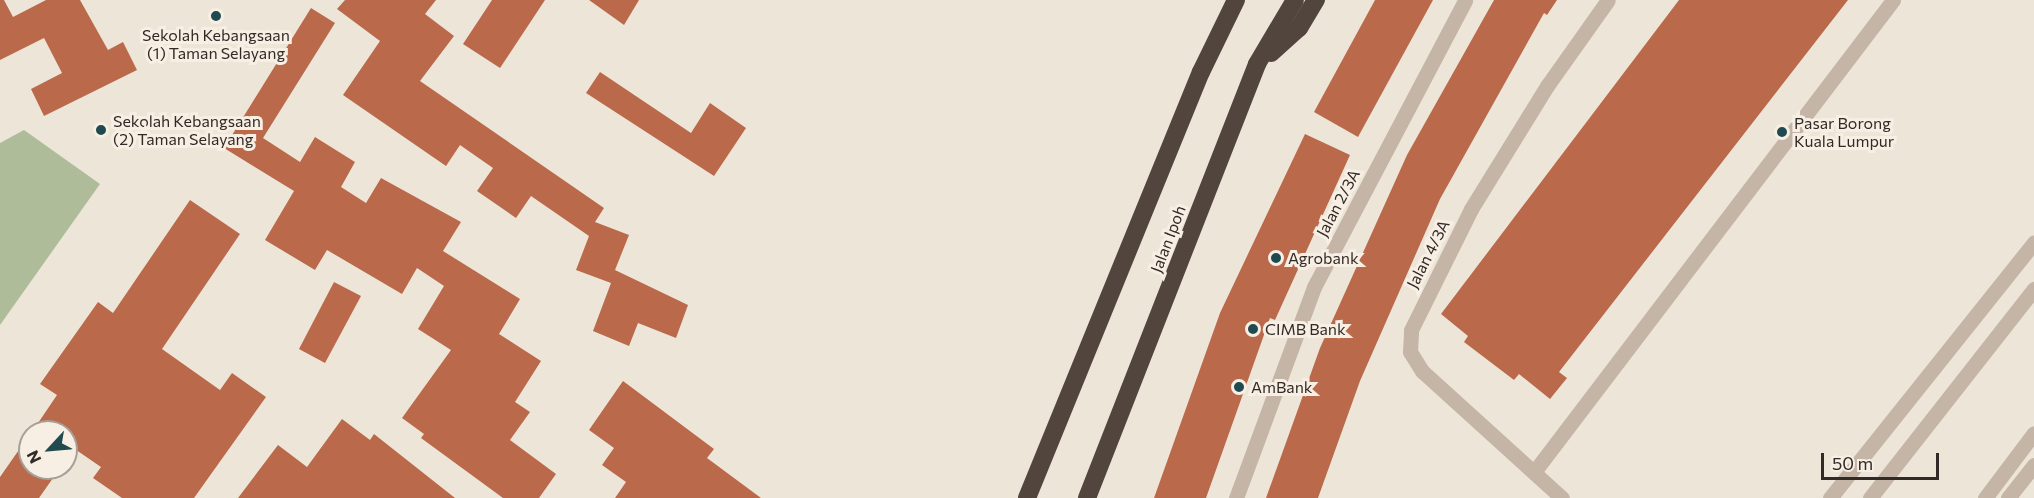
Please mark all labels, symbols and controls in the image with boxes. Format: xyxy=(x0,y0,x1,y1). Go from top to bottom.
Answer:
marker: Sekolah Kebangsaan (1) Taman Selayang xyxy=(209,9,223,23)
place label: Sekolah Kebangsaan (1) Taman Selayang xyxy=(142,25,290,63)
place label: Sekolah Kebangsaan (2) Taman Selayang xyxy=(113,111,261,149)
place label: Pasar Borong Kuala Lumpur xyxy=(1794,113,1894,151)
marker: Sekolah Kebangsaan (2) Taman Selayang xyxy=(94,123,108,137)
marker: Pasar Borong Kuala Lumpur xyxy=(1775,125,1789,139)
street label: Jalan 2/3A xyxy=(1312,166,1364,240)
street label: Jalan Ipoh xyxy=(1146,203,1190,275)
street label: Jalan 4/3A xyxy=(1403,217,1453,291)
place label: Agrobank xyxy=(1288,248,1359,268)
marker: Agrobank xyxy=(1269,251,1283,265)
place label: CIMB Bank xyxy=(1265,319,1346,339)
marker: CIMB Bank xyxy=(1246,322,1260,336)
place label: AmBank xyxy=(1251,377,1313,397)
marker: AmBank xyxy=(1232,380,1246,394)
north arrow xyxy=(18,420,78,480)
scale bar xyxy=(1824,441,1942,479)
text: N xyxy=(22,448,44,467)
text: 50 m xyxy=(1832,452,1873,474)

